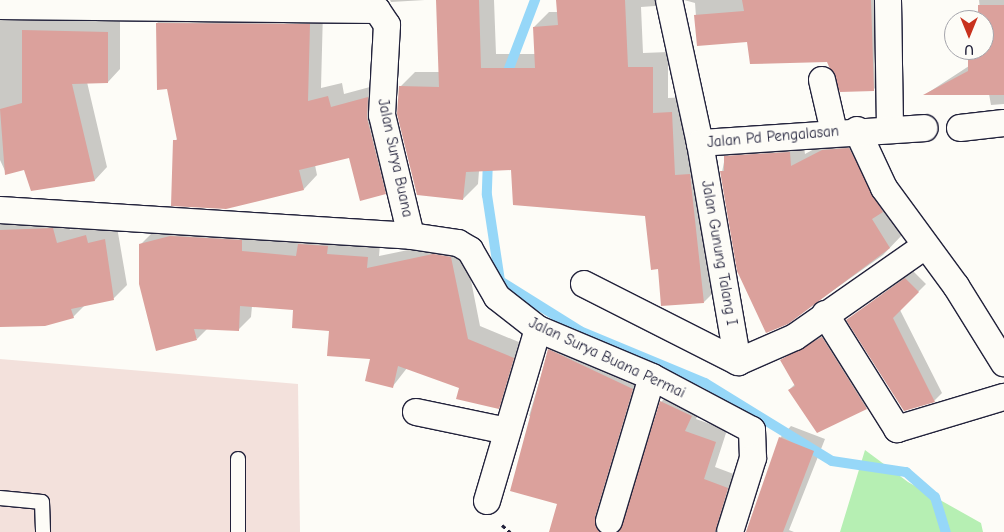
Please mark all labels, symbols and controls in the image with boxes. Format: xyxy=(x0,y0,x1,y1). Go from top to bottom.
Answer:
north arrow xyxy=(944,10,994,60)
text: U xyxy=(964,41,974,58)
street label: Jalan Surya Buana xyxy=(374,97,416,219)
street label: Jalan Pd Pengalasan xyxy=(706,122,840,152)
street label: Jalan Gunung Talang I xyxy=(697,179,741,327)
street label: Jalan Surya Buana Permai xyxy=(526,314,688,402)

